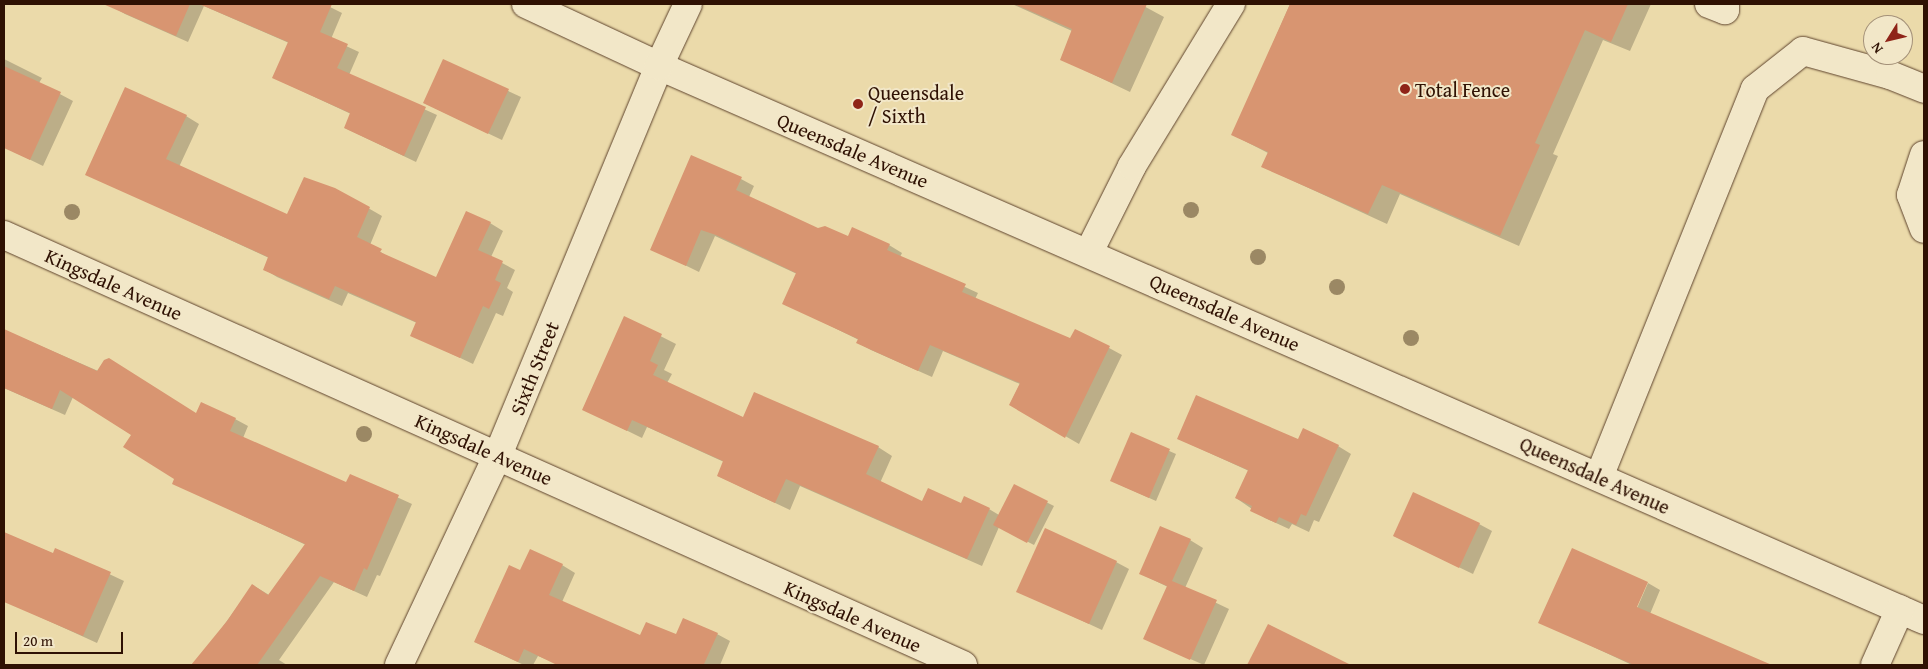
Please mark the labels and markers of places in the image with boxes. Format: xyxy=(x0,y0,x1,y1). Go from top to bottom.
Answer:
place label: Total Fence xyxy=(1415,77,1510,101)
place label: Queensdale / Sixth xyxy=(868,80,964,127)
marker: Total Fence xyxy=(1399,83,1411,95)
marker: Queensdale / Sixth xyxy=(852,98,864,110)

